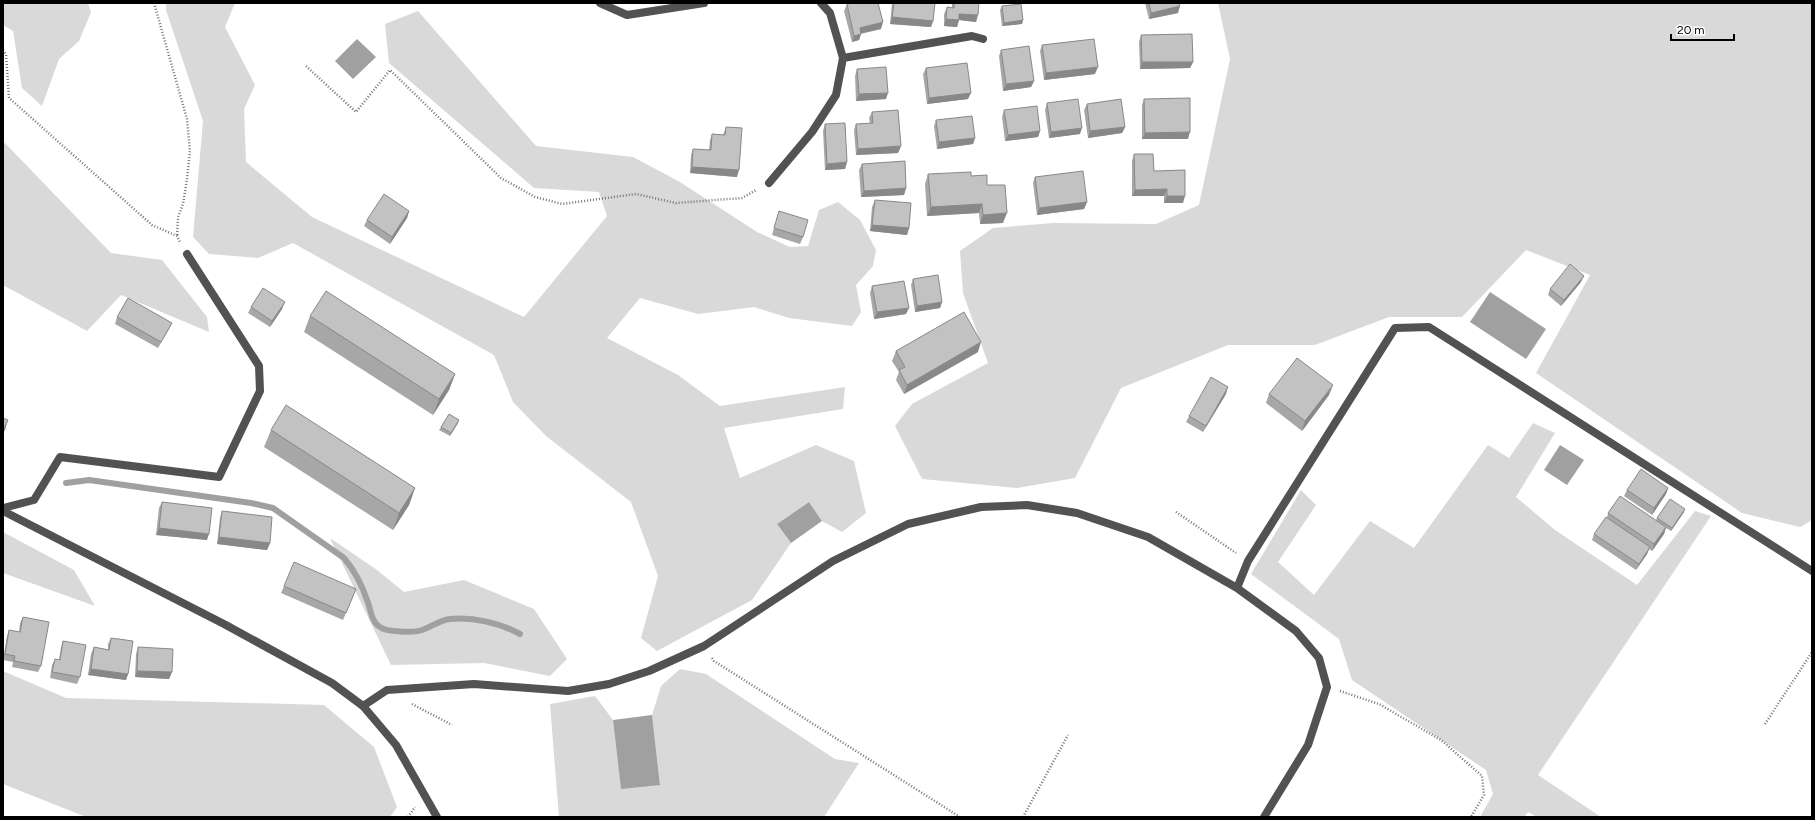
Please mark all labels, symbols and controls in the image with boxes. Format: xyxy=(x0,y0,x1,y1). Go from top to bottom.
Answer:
scale bar xyxy=(1671,16,1734,42)
text: 20 m xyxy=(1677,23,1705,37)

